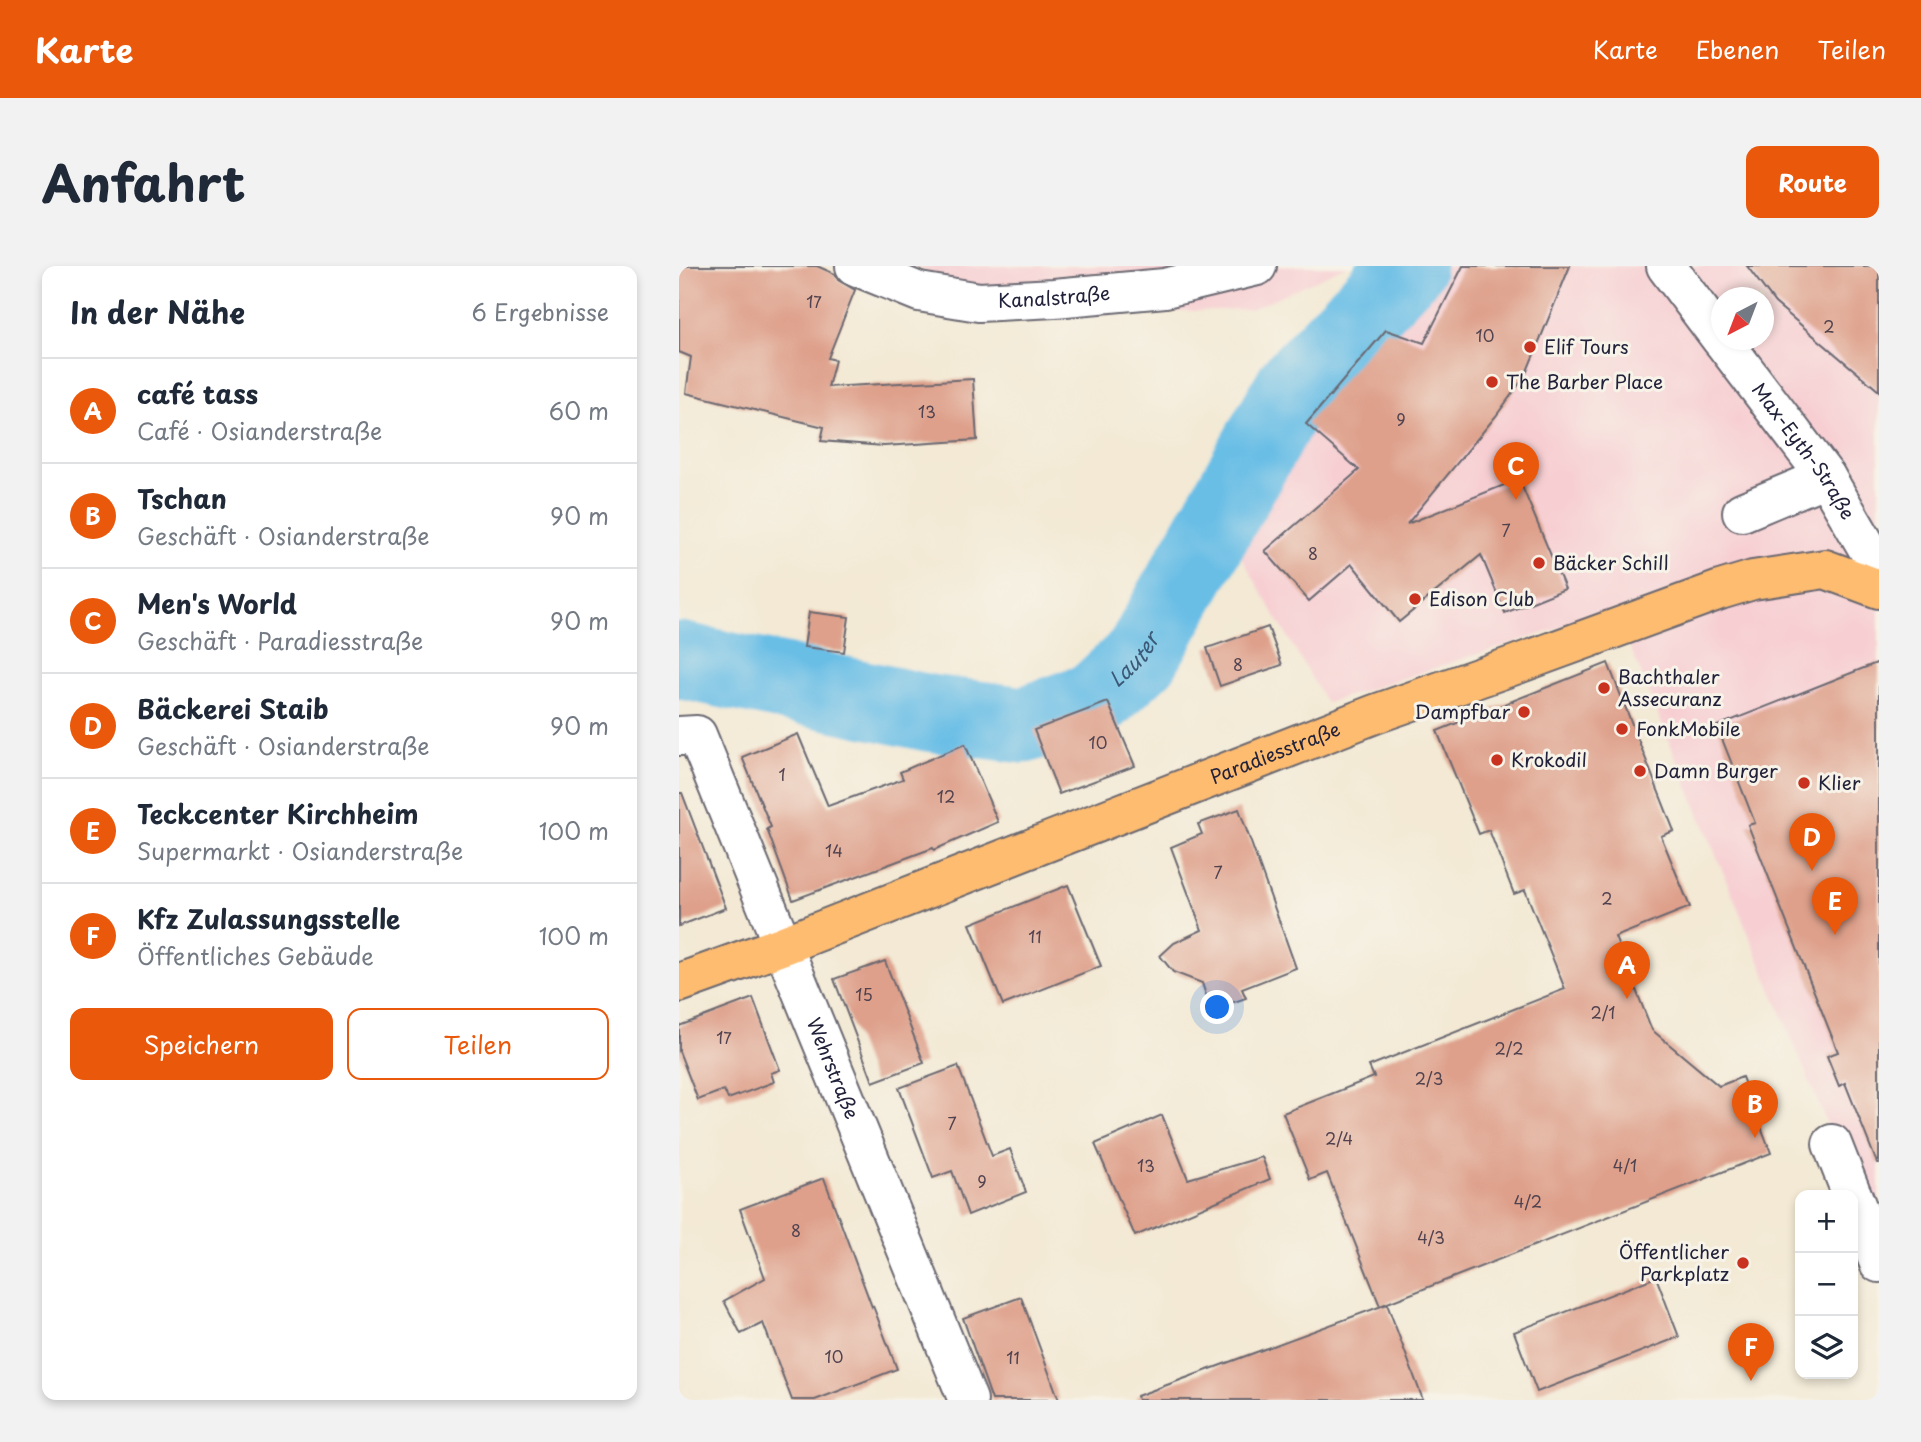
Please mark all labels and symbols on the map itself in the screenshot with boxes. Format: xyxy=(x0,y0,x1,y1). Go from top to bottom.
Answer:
street label: Kanalstraße xyxy=(997,278,1111,314)
north arrow xyxy=(1711,287,1774,350)
house number: 17 xyxy=(806,289,822,313)
house number: 2 xyxy=(1823,314,1835,338)
house number: 10 xyxy=(1476,323,1494,347)
place label: Elif Tours xyxy=(1544,332,1629,360)
marker: Elif Tours xyxy=(1522,339,1538,355)
place label: The Barber Place xyxy=(1506,367,1663,395)
marker: The Barber Place xyxy=(1484,374,1500,390)
street label: Max-Eyth-Straße xyxy=(1746,376,1863,524)
house number: 13 xyxy=(918,399,936,423)
house number: 9 xyxy=(1396,407,1406,431)
pin: C xyxy=(1493,442,1539,500)
house number: 7 xyxy=(1501,518,1511,542)
house number: 8 xyxy=(1308,541,1318,565)
place label: Bäcker Schill xyxy=(1553,548,1669,576)
marker: Bäcker Schill xyxy=(1531,555,1547,571)
place label: Edison Club xyxy=(1429,584,1534,612)
marker: Edison Club xyxy=(1407,591,1423,607)
water label: Lauter xyxy=(1100,623,1168,694)
house number: 8 xyxy=(1233,652,1243,676)
place label: Bachthaler Assecuranz xyxy=(1618,662,1721,712)
marker: Bachthaler Assecuranz xyxy=(1596,680,1612,696)
place label: Dampfbar xyxy=(1415,697,1510,725)
marker: Dampfbar xyxy=(1516,704,1532,720)
street label: Paradiesstraße xyxy=(1206,714,1344,790)
place label: FonkMobile xyxy=(1636,714,1741,742)
marker: FonkMobile xyxy=(1614,721,1630,737)
house number: 10 xyxy=(1089,730,1107,754)
place label: Krokodil xyxy=(1511,745,1587,773)
marker: Krokodil xyxy=(1489,752,1505,768)
place label: Damn Burger xyxy=(1654,756,1778,784)
house number: 1 xyxy=(778,762,786,786)
marker: Damn Burger xyxy=(1632,763,1648,779)
place label: Klier xyxy=(1818,768,1861,796)
marker: Klier xyxy=(1796,775,1812,791)
house number: 12 xyxy=(937,784,955,808)
pin: D xyxy=(1789,813,1835,871)
house number: 14 xyxy=(825,838,843,862)
house number: 7 xyxy=(1213,860,1223,884)
pin: E xyxy=(1812,877,1858,935)
house number: 2 xyxy=(1601,886,1613,910)
house number: 11 xyxy=(1028,924,1042,948)
pin: A xyxy=(1604,941,1650,999)
house number: 15 xyxy=(855,982,873,1006)
your location xyxy=(1200,990,1234,1024)
house number: 2/1 xyxy=(1590,1000,1616,1024)
street label: Wehrstraße xyxy=(801,1013,867,1123)
house number: 17 xyxy=(716,1025,732,1049)
house number: 2/2 xyxy=(1494,1036,1524,1060)
house number: 2/3 xyxy=(1415,1066,1443,1090)
pin: B xyxy=(1732,1080,1778,1138)
house number: 7 xyxy=(947,1111,957,1135)
house number: 2/4 xyxy=(1325,1126,1353,1150)
house number: 13 xyxy=(1137,1153,1155,1177)
house number: 4/1 xyxy=(1613,1153,1637,1177)
house number: 9 xyxy=(977,1169,987,1193)
house number: 4/2 xyxy=(1514,1189,1542,1213)
house number: 8 xyxy=(791,1218,801,1242)
house number: 4/3 xyxy=(1417,1225,1445,1249)
place label: Öffentlicher Parkplatz xyxy=(1619,1237,1729,1287)
marker: Öffentlicher Parkplatz xyxy=(1735,1255,1751,1271)
pin: F xyxy=(1728,1323,1774,1381)
house number: 10 xyxy=(825,1344,843,1368)
house number: 11 xyxy=(1006,1345,1020,1369)

